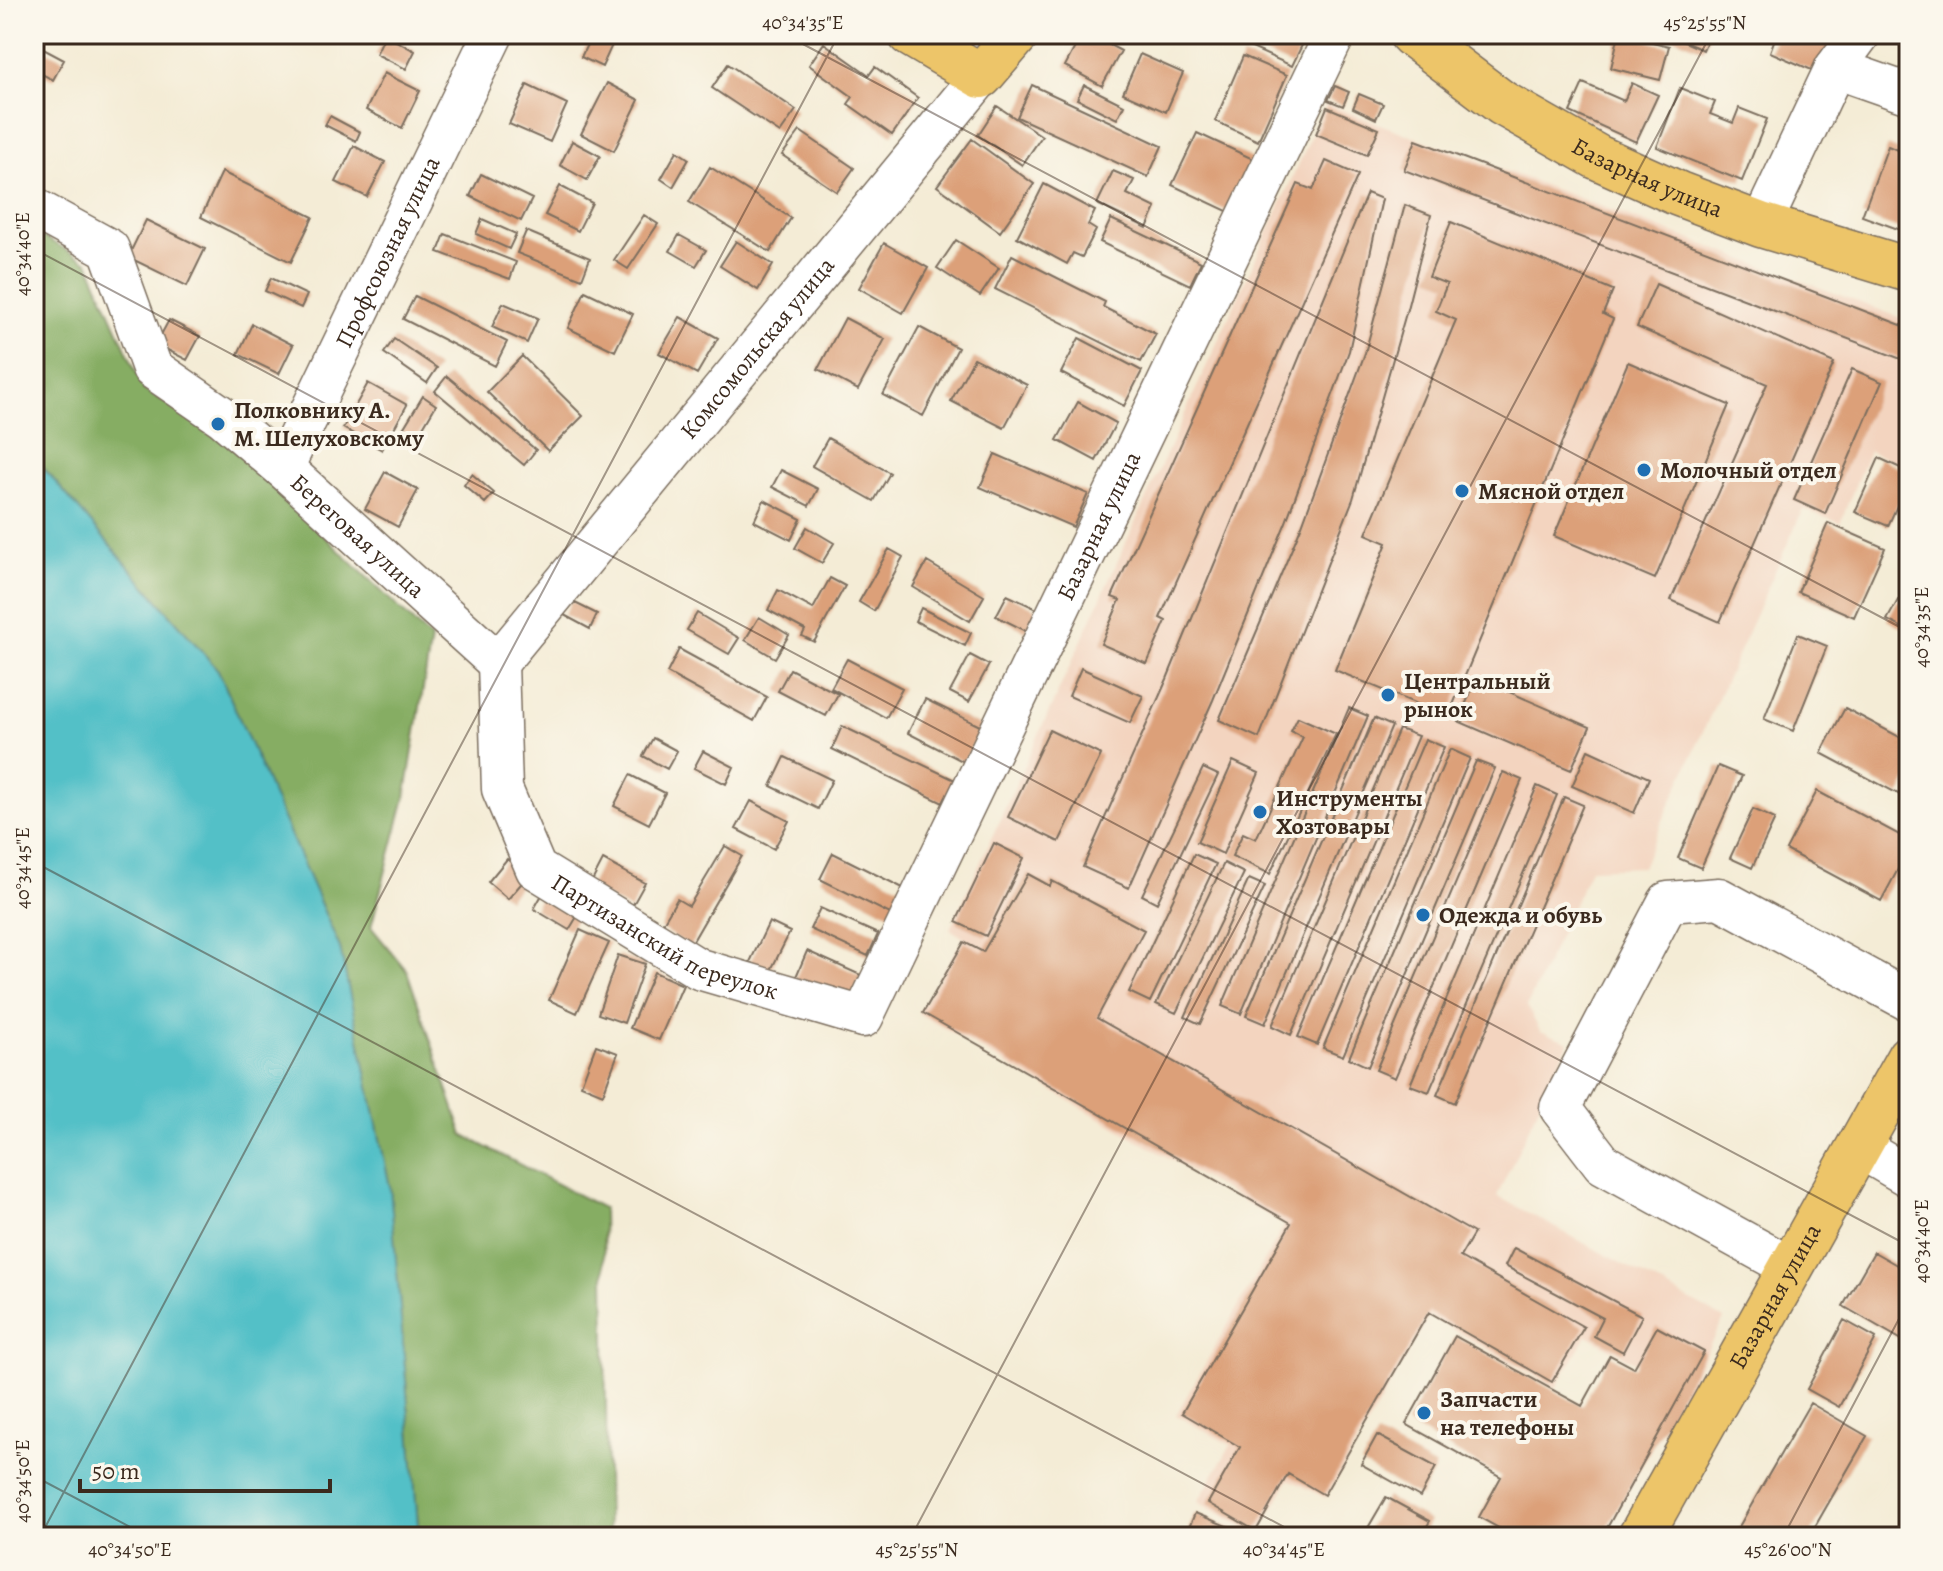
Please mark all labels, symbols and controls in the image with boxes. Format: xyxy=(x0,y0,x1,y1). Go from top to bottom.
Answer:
text: 40°34'35"E xyxy=(762,9,844,36)
text: 45°25'55"N xyxy=(1664,9,1746,36)
street label: Базарная улица xyxy=(1566,130,1727,225)
street label: Профсоюзная улица xyxy=(328,151,448,353)
text: 40°34'40"E xyxy=(9,212,36,296)
street label: Комсомольская улица xyxy=(673,250,842,446)
place label: Полковнику А. М. Шелуховскому xyxy=(234,394,424,454)
marker: Полковнику А. М. Шелуховскому xyxy=(209,415,227,433)
street label: Базарная улица xyxy=(1049,446,1148,606)
place label: Молочный отдел xyxy=(1660,454,1837,486)
marker: Молочный отдел xyxy=(1635,461,1653,479)
street label: Береговая улица xyxy=(284,466,432,605)
place label: Мясной отдел xyxy=(1478,475,1624,507)
marker: Мясной отдел xyxy=(1453,482,1471,500)
text: 40°34'35"E xyxy=(1908,586,1935,668)
place label: Центральный рынок xyxy=(1404,665,1551,725)
marker: Центральный рынок xyxy=(1379,686,1397,704)
place label: Инструменты Хозтовары xyxy=(1276,782,1423,842)
marker: Инструменты Хозтовары xyxy=(1251,803,1269,821)
text: 40°34'45"E xyxy=(9,827,36,909)
street label: Партизанский переулок xyxy=(546,866,782,1007)
place label: Одежда и обувь xyxy=(1439,899,1602,931)
marker: Одежда и обувь xyxy=(1414,906,1432,924)
text: 40°34'40"E xyxy=(1908,1199,1935,1283)
street label: Базарная улица xyxy=(1721,1218,1829,1375)
place label: Запчасти на телефоны xyxy=(1440,1383,1574,1443)
marker: Запчасти на телефоны xyxy=(1415,1404,1433,1422)
text: 40°34'50"E xyxy=(9,1439,36,1523)
scale bar xyxy=(80,1443,330,1493)
text: 50 m xyxy=(92,1455,140,1487)
text: 40°34'50"E xyxy=(88,1536,172,1563)
text: 45°25'55"N xyxy=(876,1536,958,1563)
text: 40°34'45"E xyxy=(1243,1536,1325,1563)
text: 45°26'00"N xyxy=(1744,1536,1832,1563)

